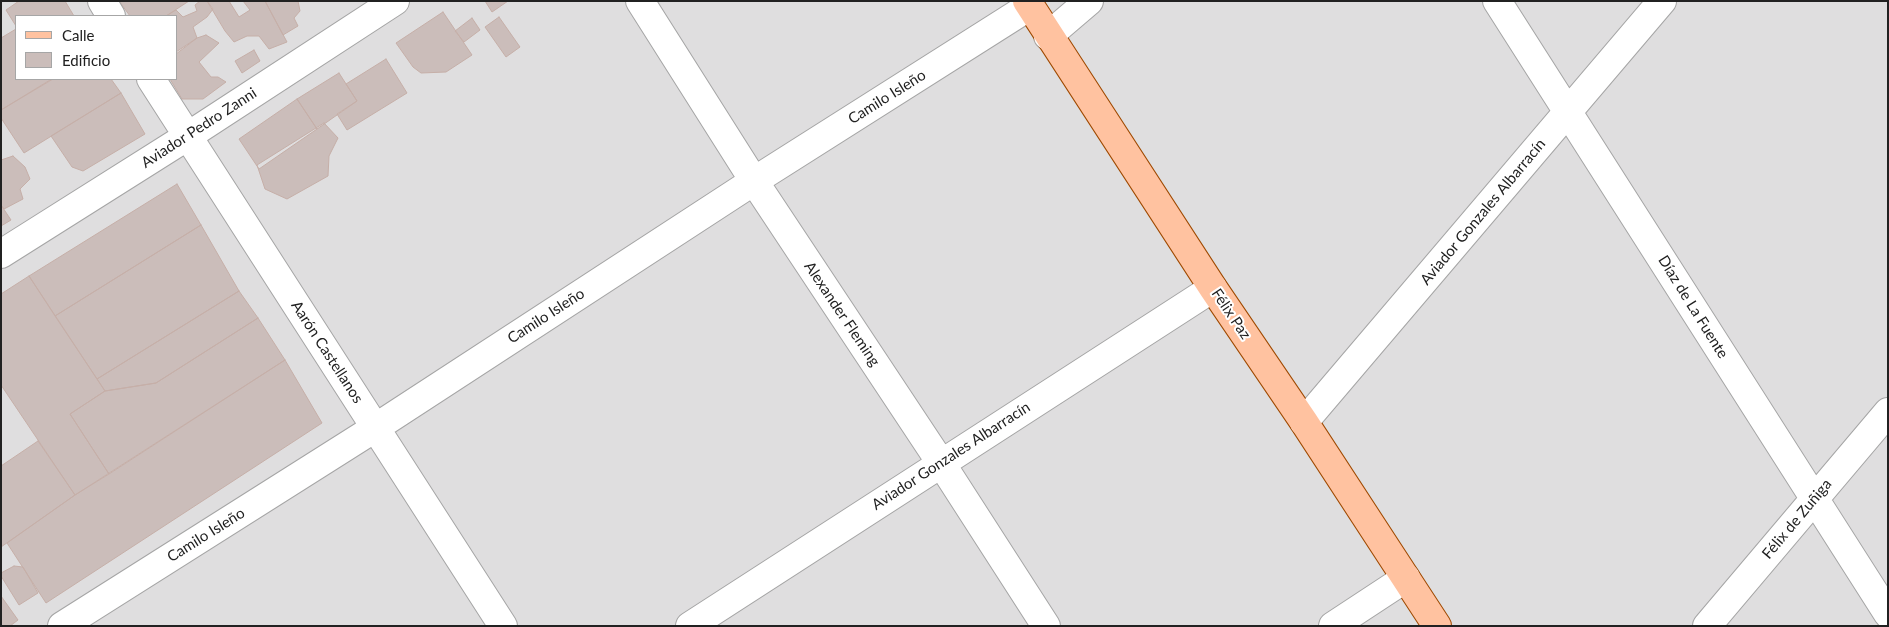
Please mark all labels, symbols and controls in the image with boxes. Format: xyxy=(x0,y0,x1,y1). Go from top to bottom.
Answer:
legend xyxy=(15,15,178,80)
text: Calle xyxy=(62,26,94,44)
text: Edificio xyxy=(62,51,110,69)
street label: Camilo Isleño xyxy=(845,66,929,128)
street label: Aviador Pedro Zanni xyxy=(138,84,260,172)
street label: Aviador Gonzales Albarracín xyxy=(1417,135,1549,289)
street label: Díaz de La Fuente xyxy=(1654,252,1732,362)
street label: Alexander Fleming xyxy=(800,258,884,370)
street label: Camilo Isleño xyxy=(504,284,588,348)
street label: Félix Paz xyxy=(1208,285,1254,343)
street label: Aarón Castellanos xyxy=(287,297,367,407)
street label: Aviador Gonzales Albarracín xyxy=(868,398,1034,514)
street label: Félix de Zuñiga xyxy=(1758,475,1836,563)
street label: Camilo Isleño xyxy=(164,504,248,566)

